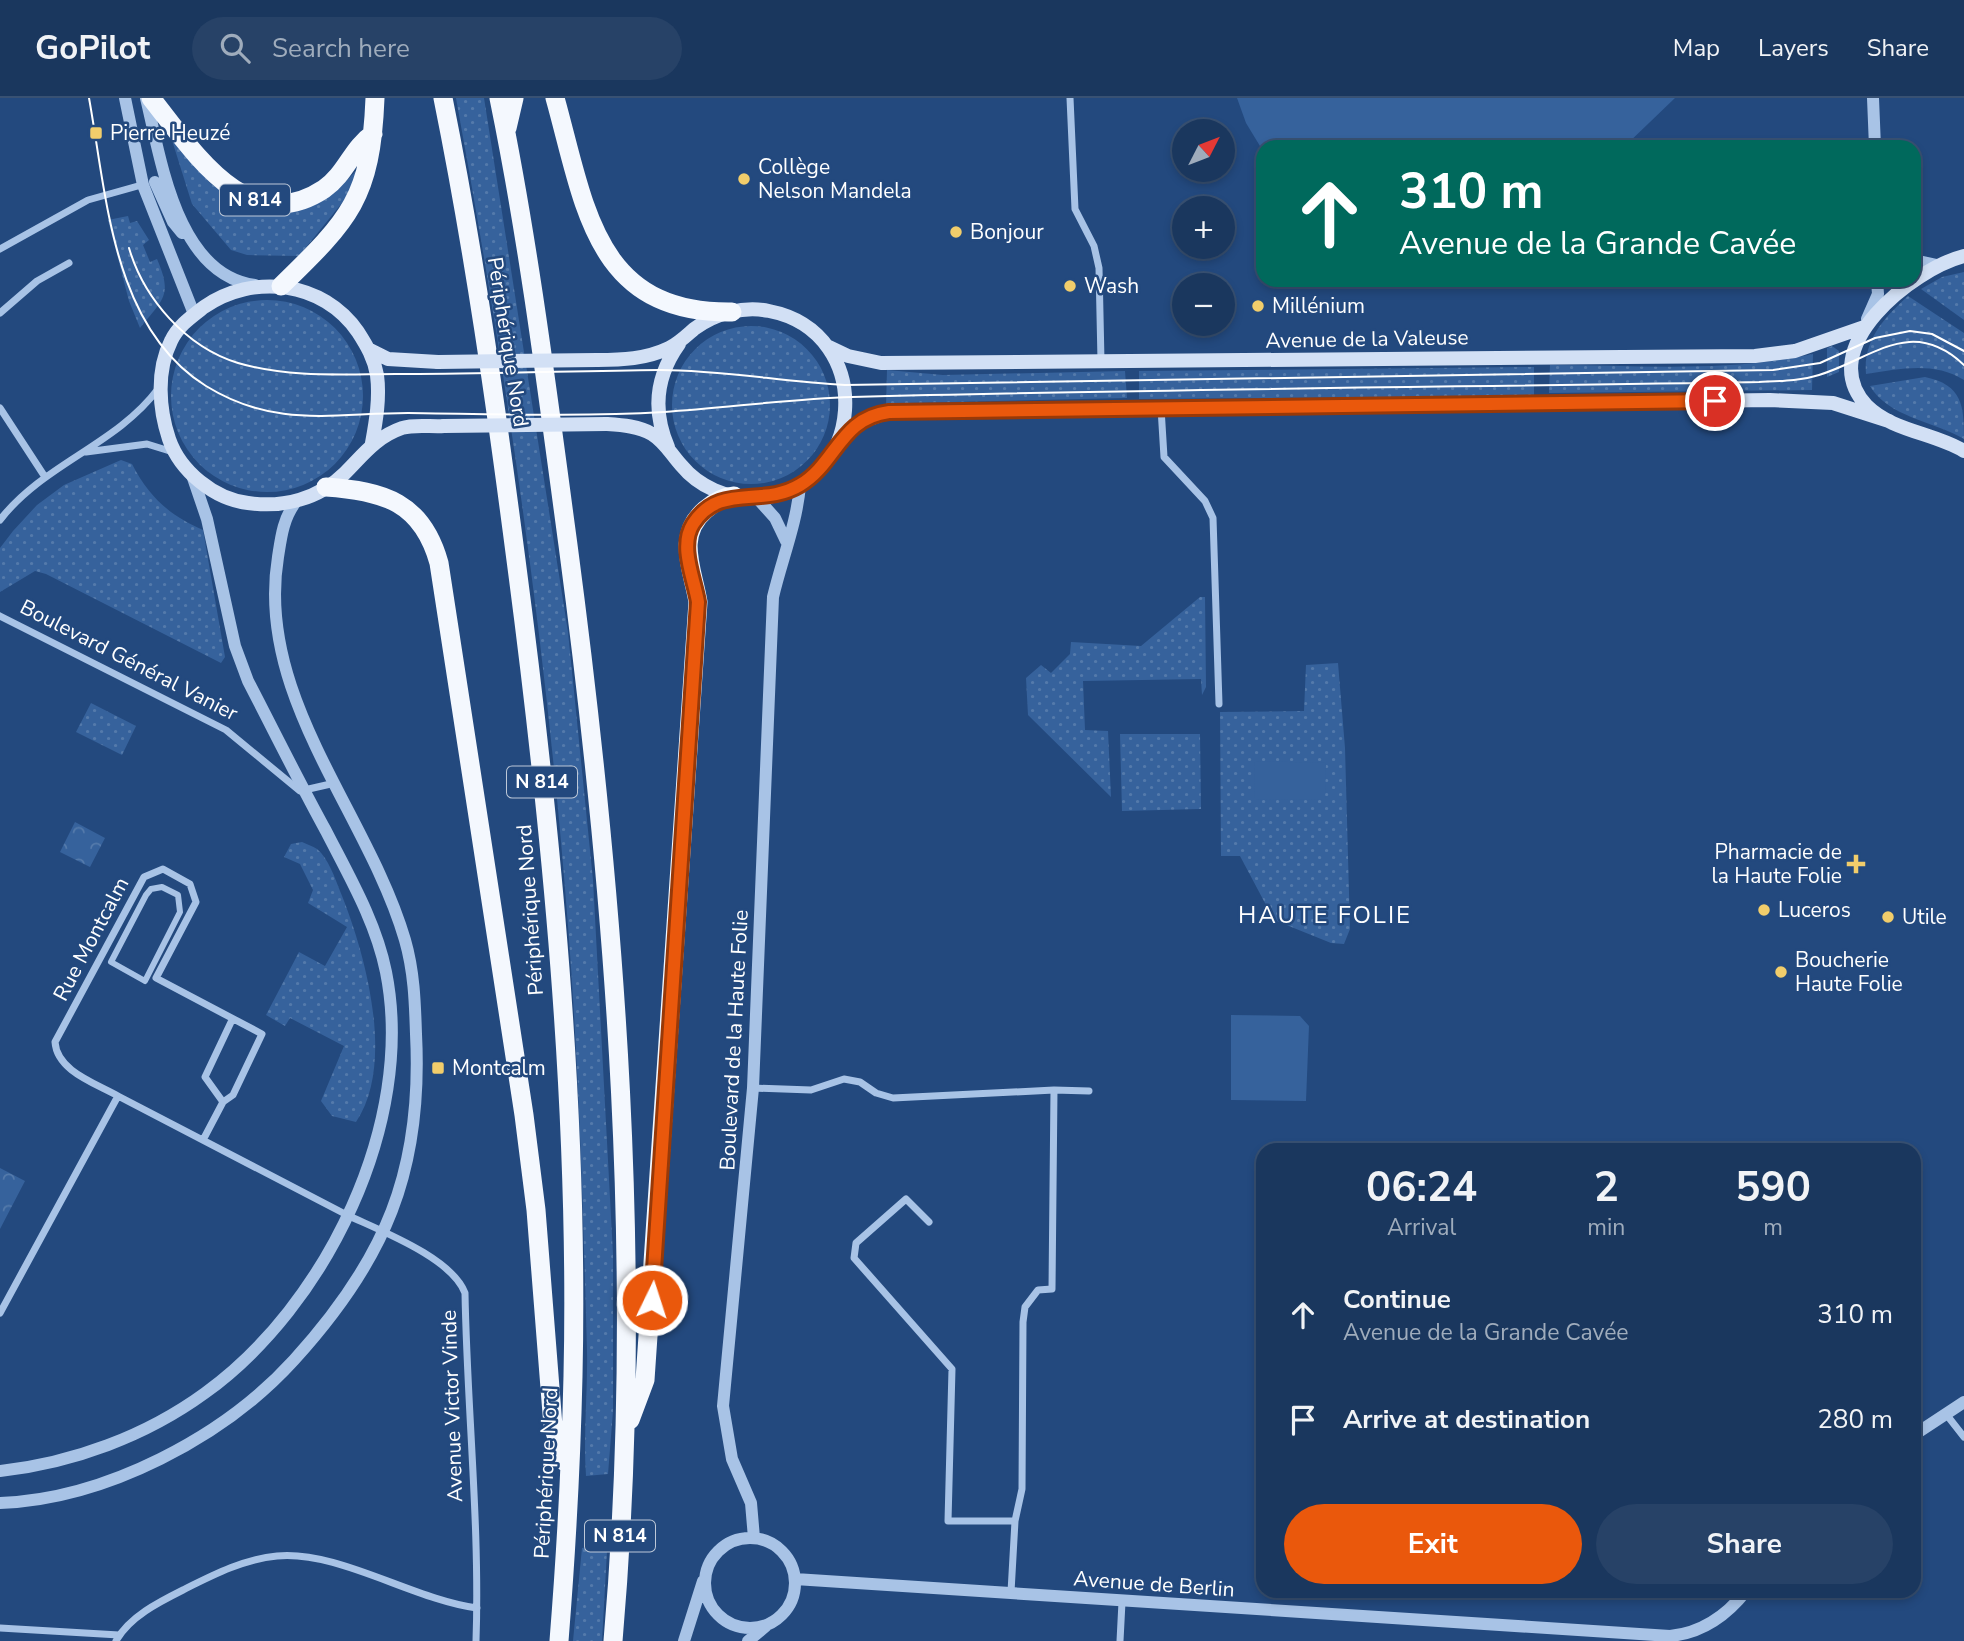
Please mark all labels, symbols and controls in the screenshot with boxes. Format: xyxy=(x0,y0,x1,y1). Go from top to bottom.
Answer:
search box xyxy=(192,17,682,80)
text: GoPilot xyxy=(35,26,150,71)
icon: search xyxy=(216,29,254,67)
text: Search here xyxy=(272,31,410,66)
text: Map xyxy=(1673,32,1720,64)
text: Layers xyxy=(1758,32,1829,64)
text: Share xyxy=(1867,32,1929,64)
place label: Pierre Heuzé xyxy=(110,119,230,147)
north arrow xyxy=(1172,119,1236,182)
map controls xyxy=(1172,119,1235,336)
marker: Pierre Heuzé xyxy=(88,125,104,141)
place label: Collège Nelson Mandela xyxy=(758,153,912,205)
text: 310 m xyxy=(1399,158,1543,225)
icon: ahead xyxy=(1284,168,1375,259)
marker: Collège Nelson Mandela xyxy=(736,171,752,187)
road number: N 814 xyxy=(220,184,290,216)
button: + xyxy=(1172,196,1235,259)
place label: Bonjour xyxy=(970,218,1044,246)
text: Avenue de la Grande Cavée xyxy=(1399,222,1796,265)
marker: Bonjour xyxy=(948,224,964,240)
street label: Périphérique Nord xyxy=(481,255,535,429)
place label: Wash xyxy=(1084,272,1139,300)
button: − xyxy=(1172,273,1235,336)
marker: Wash xyxy=(1062,278,1078,294)
place label: Millénium xyxy=(1272,292,1365,320)
marker: Millénium xyxy=(1250,298,1266,314)
street label: Avenue de la Valeuse xyxy=(1265,323,1469,355)
pin xyxy=(1685,371,1745,431)
icon: arrive xyxy=(1696,382,1734,420)
street label: Boulevard Général Vanier xyxy=(15,593,243,727)
road number: N 814 xyxy=(507,766,577,797)
street label: Périphérique Nord xyxy=(510,823,550,997)
place label: Pharmacie de la Haute Folie xyxy=(1712,838,1842,890)
marker: Pharmacie de la Haute Folie xyxy=(1848,856,1864,872)
street label: Rue Montcalm xyxy=(47,872,135,1006)
place label: Luceros xyxy=(1778,896,1851,924)
district label: HAUTE FOLIE xyxy=(1238,899,1412,931)
marker: Luceros xyxy=(1756,902,1772,918)
place label: Utile xyxy=(1902,903,1947,931)
street label: Boulevard de la Haute Folie xyxy=(713,909,755,1171)
marker: Utile xyxy=(1880,909,1896,925)
place label: Boucherie Haute Folie xyxy=(1795,946,1903,998)
marker: Boucherie Haute Folie xyxy=(1773,964,1789,980)
place label: Montcalm xyxy=(452,1054,546,1082)
marker: Montcalm xyxy=(430,1060,446,1076)
text: 06:24 xyxy=(1366,1159,1477,1216)
text: 2 xyxy=(1594,1159,1619,1216)
text: 590 xyxy=(1735,1159,1811,1216)
text: Arrival xyxy=(1387,1212,1456,1243)
text: min xyxy=(1587,1212,1625,1243)
text: m xyxy=(1763,1212,1783,1243)
position arrow xyxy=(615,1263,689,1337)
text: Continue xyxy=(1343,1282,1451,1317)
icon: ahead xyxy=(1284,1296,1322,1334)
text: 310 m xyxy=(1817,1297,1893,1332)
street label: Avenue Victor Vinde xyxy=(435,1309,469,1503)
text: Avenue de la Grande Cavée xyxy=(1343,1317,1629,1348)
street label: Périphérique Nord xyxy=(528,1387,564,1559)
icon: arrive xyxy=(1284,1401,1322,1439)
text: Arrive at destination xyxy=(1343,1402,1590,1437)
text: 280 m xyxy=(1817,1402,1893,1437)
button: Exit xyxy=(1284,1504,1582,1584)
button: Share xyxy=(1596,1504,1893,1584)
road number: N 814 xyxy=(585,1520,655,1552)
street label: Avenue de Berlin xyxy=(1072,1564,1236,1604)

